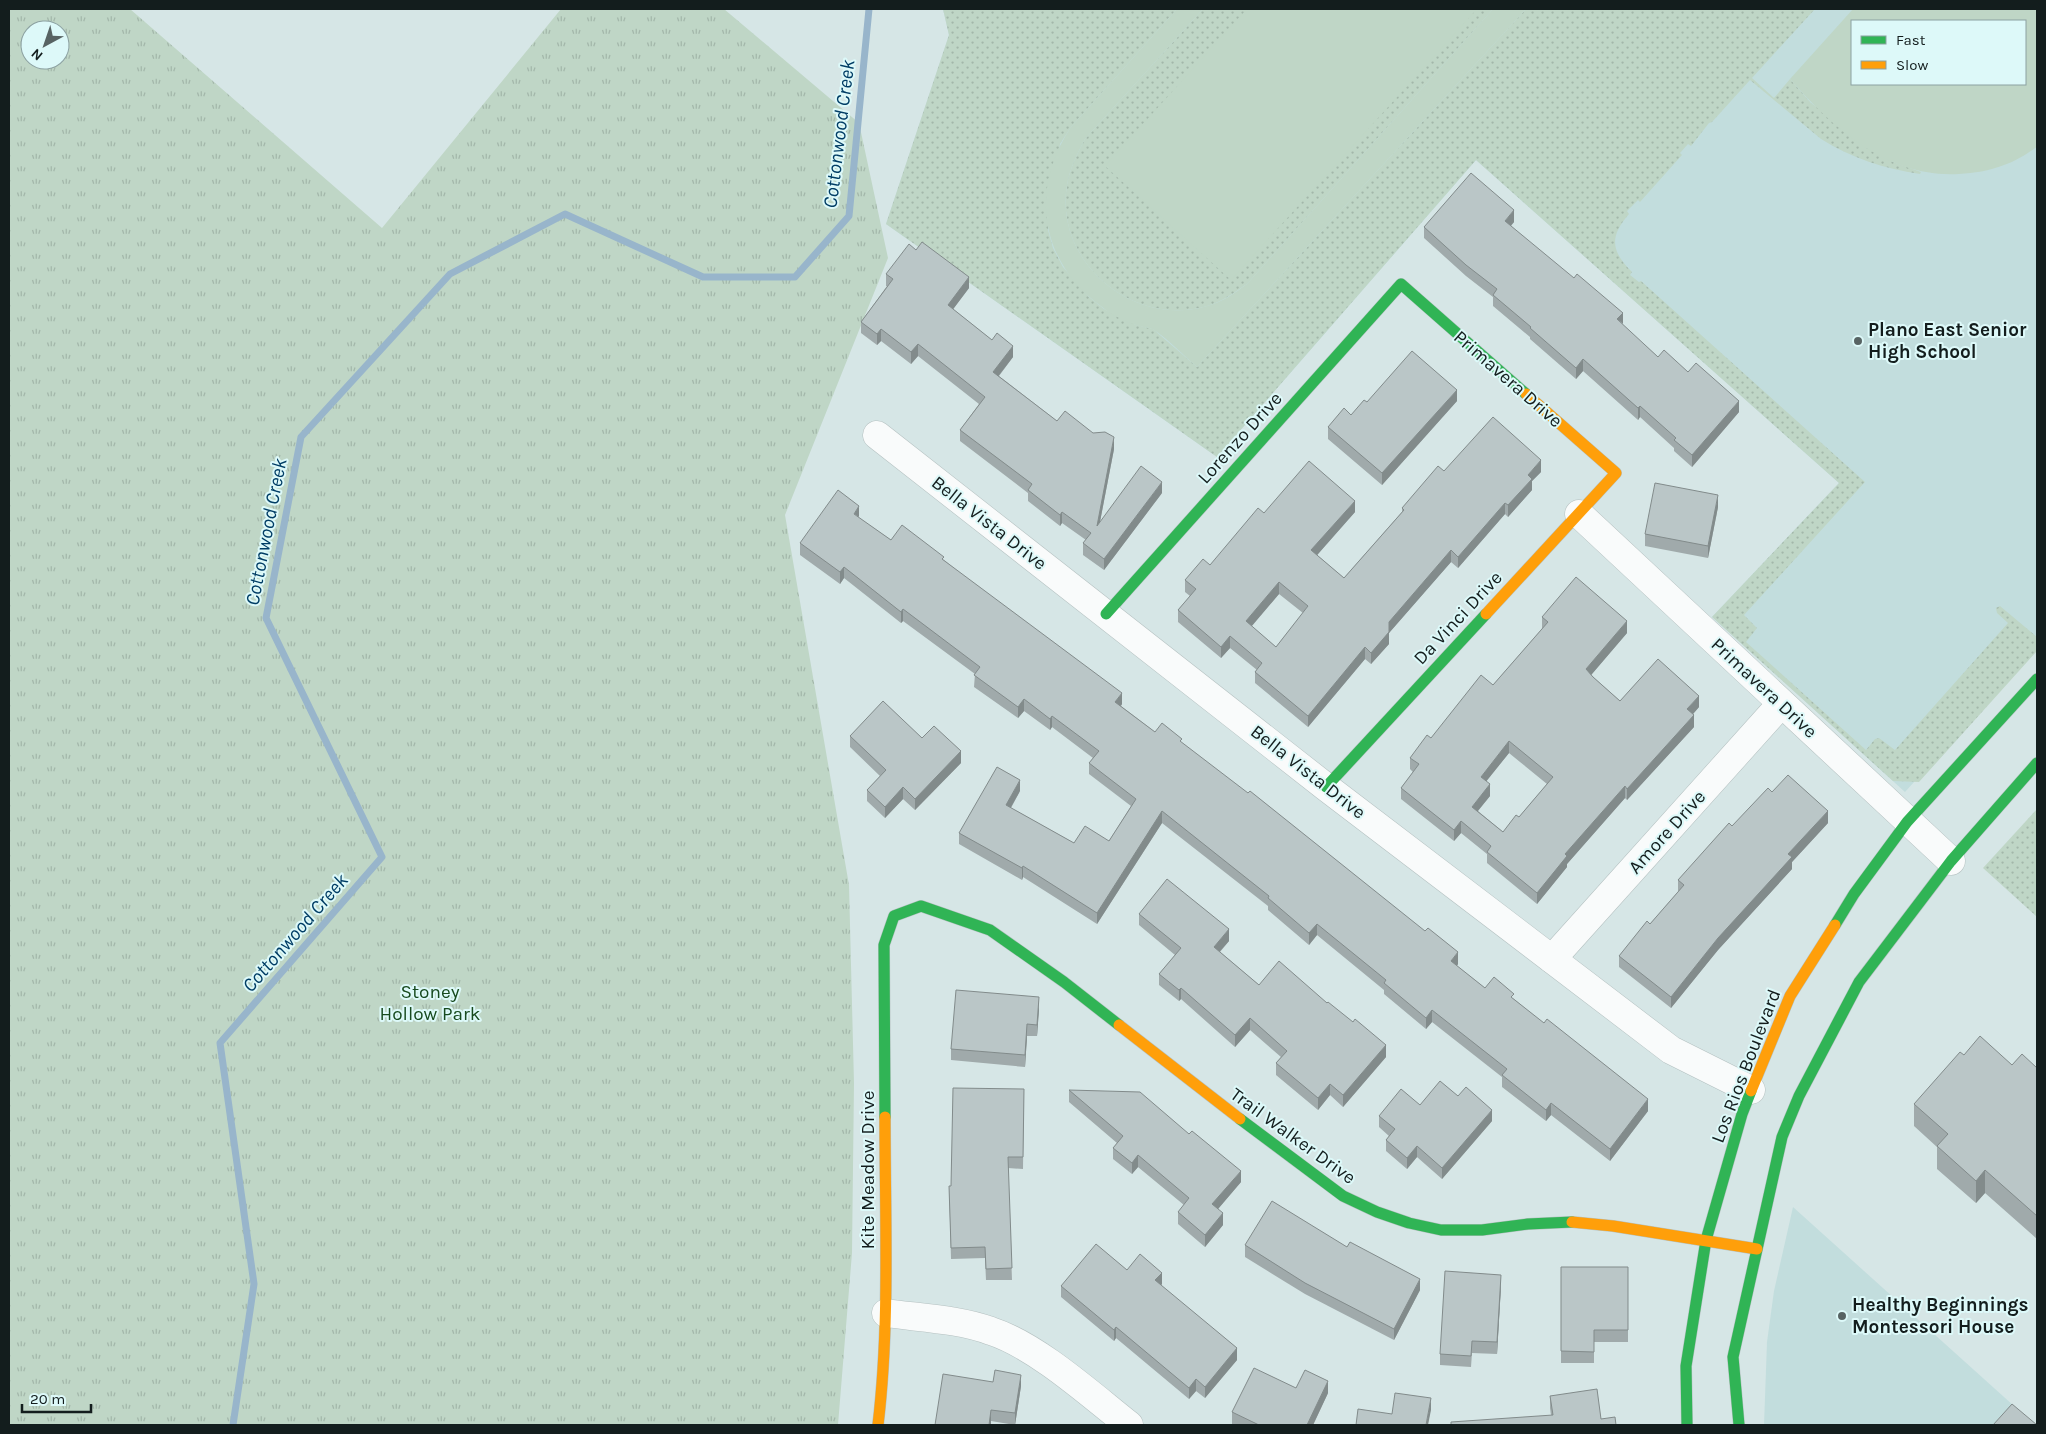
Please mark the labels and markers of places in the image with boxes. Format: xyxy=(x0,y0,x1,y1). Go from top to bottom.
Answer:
place label: Plano East Senior High School xyxy=(1868,319,2027,363)
marker: Plano East Senior High School xyxy=(1852,335,1864,347)
place label: Healthy Beginnings Montessori House xyxy=(1852,1294,2029,1338)
marker: Healthy Beginnings Montessori House xyxy=(1836,1310,1848,1322)

